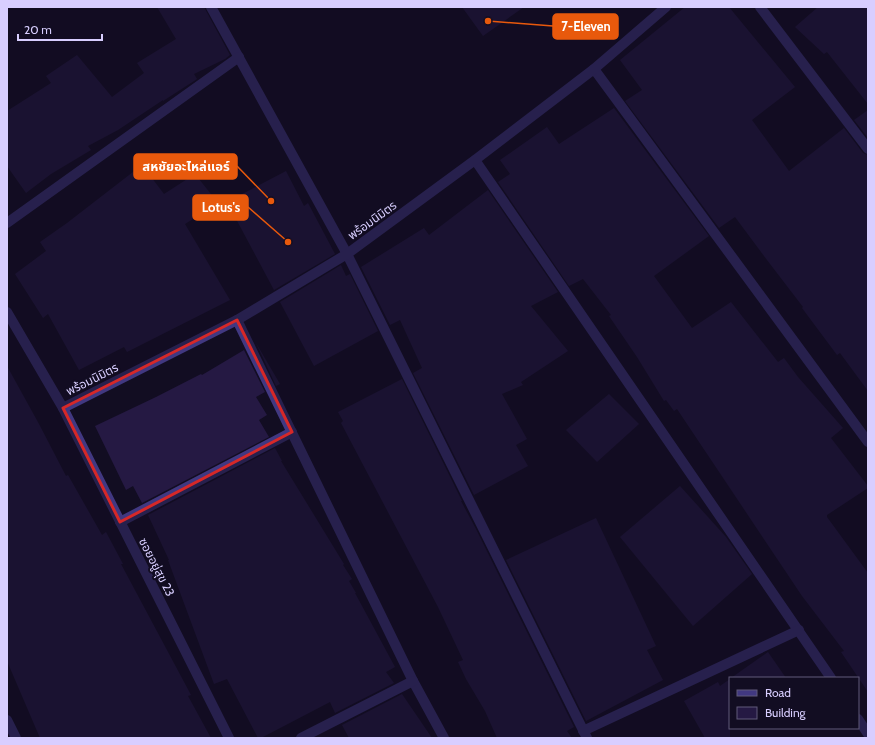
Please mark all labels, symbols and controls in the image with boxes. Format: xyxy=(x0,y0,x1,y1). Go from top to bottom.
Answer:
callout: 7-Eleven xyxy=(553,14,618,39)
scale bar xyxy=(18,16,102,42)
text: 7-Eleven xyxy=(561,18,611,34)
text: 20 m xyxy=(24,22,52,37)
callout: สหชัยอะไหล่แอร์ xyxy=(134,154,237,179)
text: สหชัยอะไหล่แอร์ xyxy=(142,158,230,174)
callout: Lotus's xyxy=(193,195,248,220)
street label: พร้อมนิมิตร xyxy=(345,197,399,243)
text: Lotus's xyxy=(202,199,241,215)
street label: พร้อมนิมิตร xyxy=(63,359,121,399)
street label: ซอยอยู่สุข 23 xyxy=(136,535,178,599)
legend xyxy=(729,677,859,729)
text: Road xyxy=(765,685,791,700)
text: Building xyxy=(765,705,807,720)

